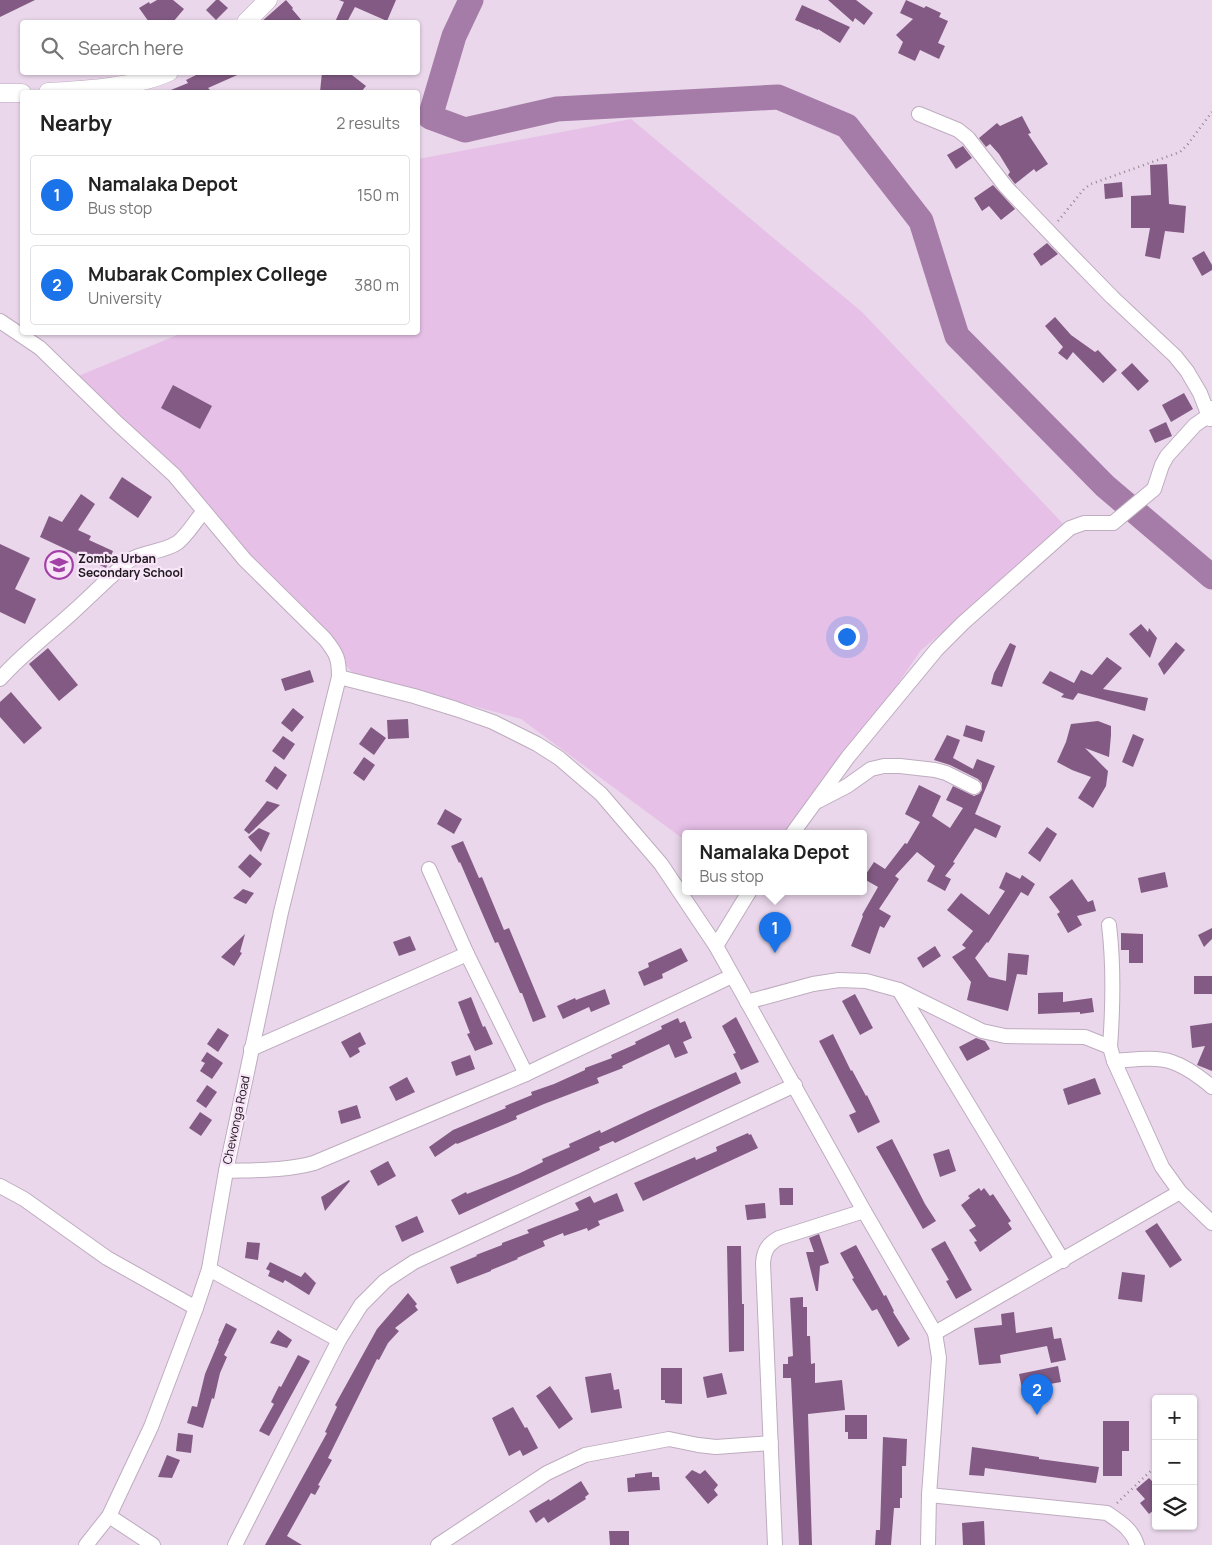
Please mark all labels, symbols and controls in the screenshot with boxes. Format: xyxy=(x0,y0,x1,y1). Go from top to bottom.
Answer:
search box xyxy=(20,20,420,75)
icon: search xyxy=(38,34,66,62)
text: Search here xyxy=(78,35,184,61)
text: Nearby xyxy=(40,109,112,137)
text: 2 results xyxy=(336,112,400,134)
text: Namalaka Depot xyxy=(88,171,238,197)
text: 1 xyxy=(53,184,61,206)
text: 150 m xyxy=(357,184,399,206)
text: Bus stop xyxy=(88,197,152,219)
text: Mubarak Complex College xyxy=(88,261,327,287)
text: 2 xyxy=(52,274,62,296)
text: 380 m xyxy=(354,274,399,296)
text: University xyxy=(88,287,162,309)
school or university icon: Zomba Urban Secondary School xyxy=(44,550,74,580)
place label: Zomba Urban Secondary School xyxy=(78,550,183,581)
your location xyxy=(834,624,860,650)
popup xyxy=(682,830,867,895)
text: Namalaka Depot xyxy=(700,839,850,865)
text: Bus stop xyxy=(700,865,764,887)
pin: 1 xyxy=(759,912,791,953)
street label: Chewonga Road xyxy=(218,1074,254,1166)
pin: 2 xyxy=(1021,1374,1053,1415)
map controls xyxy=(1152,1395,1197,1530)
button: + xyxy=(1152,1395,1197,1440)
button: − xyxy=(1152,1440,1197,1485)
button: layers xyxy=(1152,1485,1197,1530)

